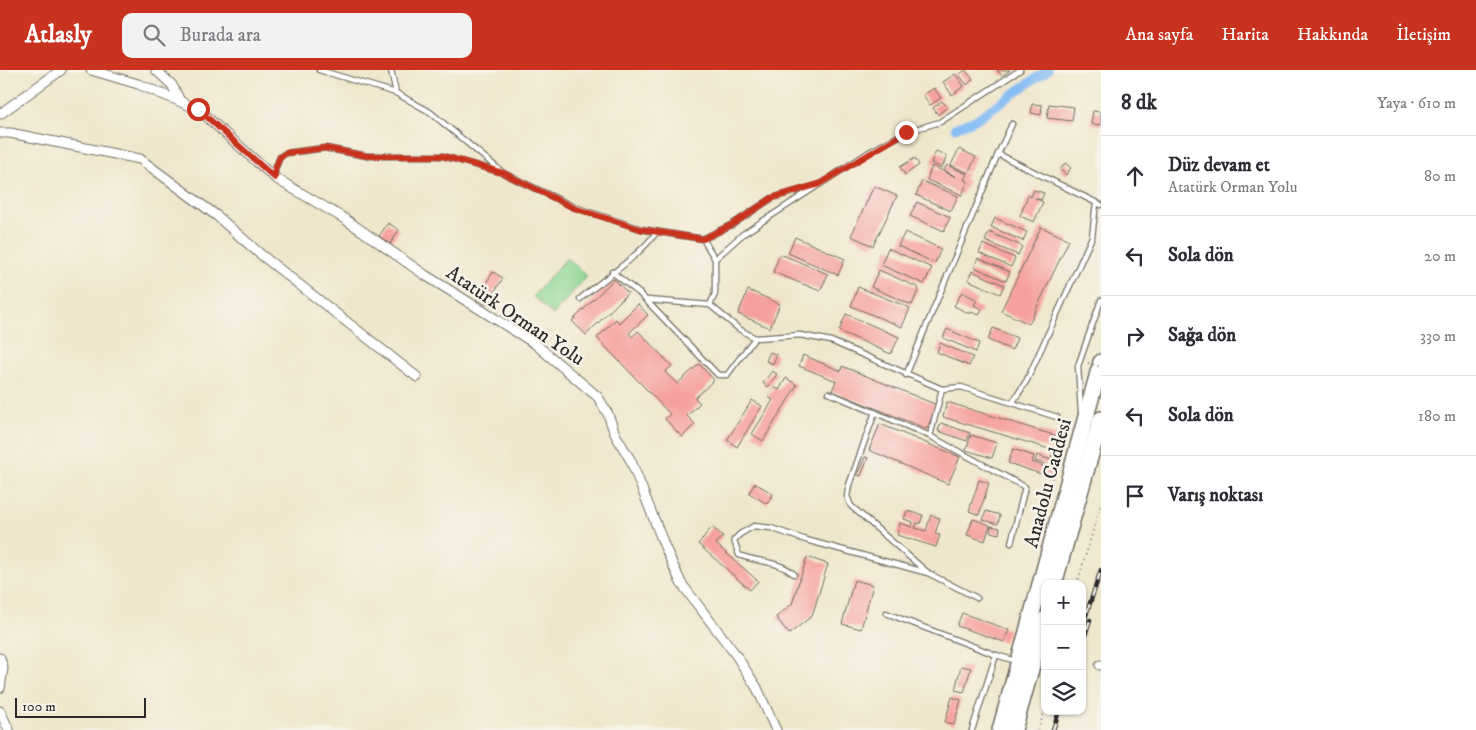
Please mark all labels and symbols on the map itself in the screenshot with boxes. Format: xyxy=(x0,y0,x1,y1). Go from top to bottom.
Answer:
route start xyxy=(187,98,210,121)
route end xyxy=(895,121,918,144)
street label: Atatürk Orman Yolu xyxy=(441,261,589,372)
street label: Anadolu Caddesi xyxy=(1019,416,1078,551)
scale bar xyxy=(15,695,146,718)

